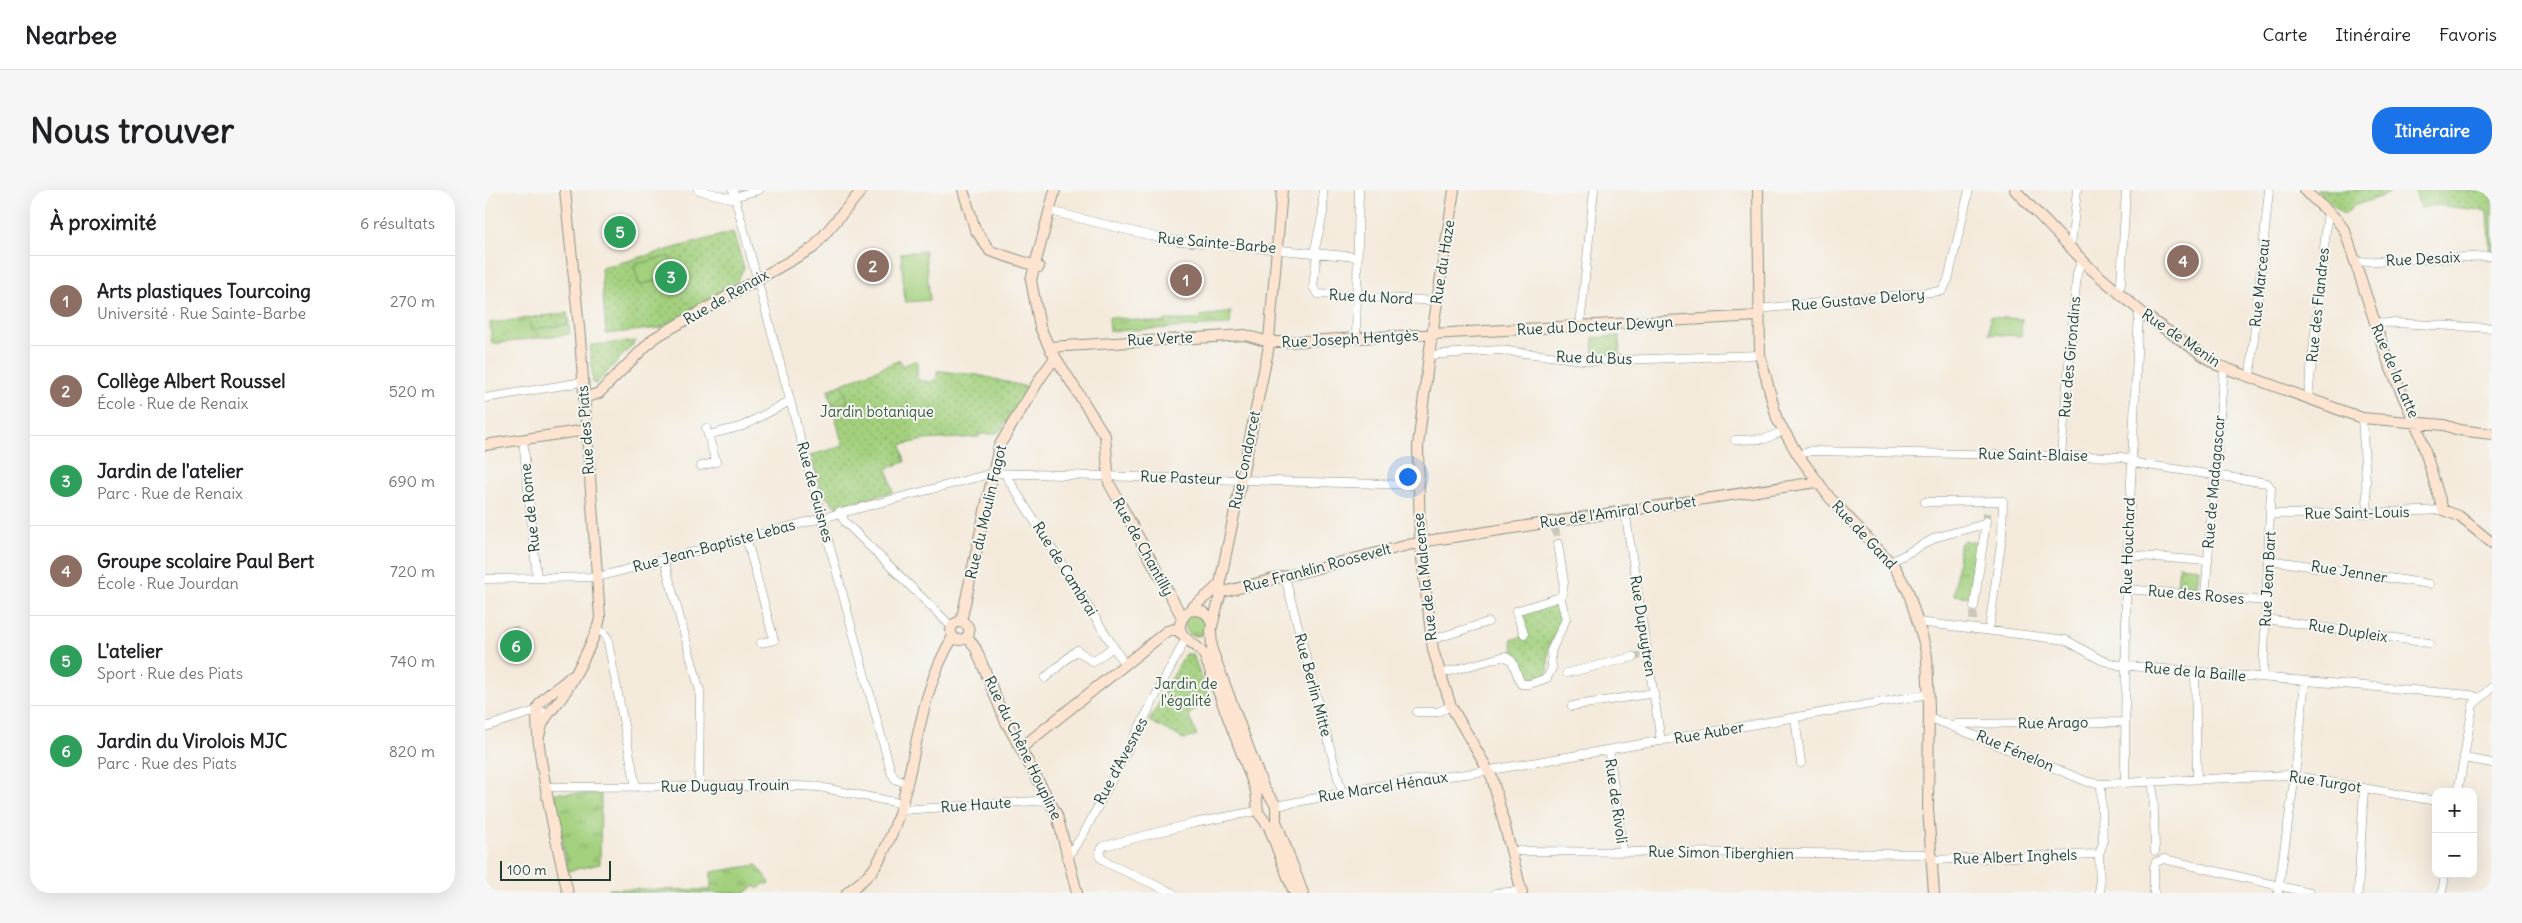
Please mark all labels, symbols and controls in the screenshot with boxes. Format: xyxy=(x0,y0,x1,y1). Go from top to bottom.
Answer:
text: Nearbee xyxy=(25,20,117,50)
text: Carte xyxy=(2262,23,2307,46)
text: Itinéraire xyxy=(2335,23,2411,46)
text: Favoris xyxy=(2439,23,2497,46)
button: Itinéraire xyxy=(2372,107,2492,154)
text: Nous trouver xyxy=(30,108,234,152)
text: À proximité xyxy=(50,209,157,236)
text: 6 résultats xyxy=(360,213,435,233)
pin: 5 xyxy=(604,213,636,251)
street label: Rue du Haze xyxy=(1426,218,1459,306)
street label: Rue Sainte-Barbe xyxy=(1157,228,1277,257)
street label: Rue Marceau xyxy=(2245,237,2274,328)
pin: 4 xyxy=(2167,242,2199,280)
street label: Rue des Flandres xyxy=(2302,246,2333,363)
pin: 2 xyxy=(857,247,889,285)
street label: Rue Desaix xyxy=(2385,247,2461,270)
pin: 3 xyxy=(655,258,687,296)
pin: 1 xyxy=(1170,261,1202,299)
street label: Rue de Renaix xyxy=(680,264,772,329)
text: Arts plastiques Tourcoing xyxy=(97,279,311,303)
street label: Rue Gustave Delory xyxy=(1790,284,1925,315)
street label: Rue du Nord xyxy=(1328,285,1414,308)
text: 1 xyxy=(63,291,69,311)
text: 270 m xyxy=(390,291,435,311)
street label: Rue des Girondins xyxy=(2055,295,2084,419)
text: Université · Rue Sainte-Barbe xyxy=(97,303,306,323)
street label: Rue de Menin xyxy=(2138,304,2225,371)
street label: Rue du Docteur Dewyn xyxy=(1516,312,1674,339)
street label: Rue de la Latte xyxy=(2367,321,2424,421)
street label: Rue Joseph Hentgès xyxy=(1281,325,1419,352)
street label: Rue Verte xyxy=(1127,327,1193,350)
street label: Rue du Bus xyxy=(1556,347,1633,368)
text: Collège Albert Roussel xyxy=(97,369,285,393)
text: 2 xyxy=(62,381,70,401)
text: 520 m xyxy=(389,381,435,401)
street label: Rue des Piats xyxy=(573,384,598,476)
text: École · Rue de Renaix xyxy=(97,393,248,413)
park label: Jardin botanique xyxy=(820,402,934,421)
street label: Rue Condorcet xyxy=(1225,409,1264,511)
street label: Rue de Madagascar xyxy=(2198,414,2229,550)
street label: Rue de Guisnes xyxy=(793,439,838,545)
street label: Rue du Moulin Fagot xyxy=(961,443,1010,581)
street label: Rue Saint-Blaise xyxy=(1978,444,2088,465)
text: Jardin de l'atelier xyxy=(97,459,243,483)
street label: Rue de Rome xyxy=(515,463,544,553)
your location xyxy=(1395,464,1421,490)
street label: Rue Pasteur xyxy=(1140,467,1222,488)
text: 3 xyxy=(61,471,71,491)
text: 690 m xyxy=(388,471,435,491)
text: Parc · Rue de Renaix xyxy=(97,483,243,503)
street label: Rue de l'Amiral Courbet xyxy=(1538,491,1697,532)
street label: Rue de Chantilly xyxy=(1109,494,1178,599)
street label: Rue de Gand xyxy=(1828,496,1901,573)
street label: Rue Houchard xyxy=(2116,497,2139,595)
street label: Rue Saint-Louis xyxy=(2304,502,2410,523)
street label: Rue de la Malcense xyxy=(1408,512,1441,642)
street label: Rue Jean-Baptiste Lebas xyxy=(631,515,797,576)
street label: Rue de Cambrai xyxy=(1029,518,1102,619)
street label: Rue Jean Bart xyxy=(2256,531,2279,627)
street label: Rue Franklin Roosevelt xyxy=(1241,539,1393,596)
text: Groupe scolaire Paul Bert xyxy=(97,549,314,573)
street label: Rue Jenner xyxy=(2310,556,2389,587)
text: 4 xyxy=(61,561,71,581)
text: 720 m xyxy=(390,561,435,581)
text: École · Rue Jourdan xyxy=(97,573,239,593)
street label: Rue Dupuytren xyxy=(1626,574,1661,678)
street label: Rue des Roses xyxy=(2147,581,2245,608)
street label: Rue Dupleix xyxy=(2307,615,2390,646)
pin: 6 xyxy=(500,627,532,665)
street label: Rue Berlin Mitte xyxy=(1291,631,1336,739)
text: L'atelier xyxy=(97,639,163,663)
text: 5 xyxy=(61,651,71,671)
text: 740 m xyxy=(390,651,435,671)
street label: Rue de la Baille xyxy=(2143,658,2247,685)
text: Sport · Rue des Piats xyxy=(97,663,243,683)
street label: Rue du Chêne Houpline xyxy=(980,673,1067,823)
park label: Jardin de l'égalité xyxy=(1154,674,1218,710)
street label: Rue Arago xyxy=(2017,712,2088,733)
street label: Rue d'Avesnes xyxy=(1090,714,1152,808)
street label: Rue Auber xyxy=(1672,717,1745,748)
street label: Rue Fénelon xyxy=(1973,726,2057,776)
text: Jardin du Virolois MJC xyxy=(97,729,287,753)
text: 6 xyxy=(61,741,71,761)
text: 820 m xyxy=(389,741,435,761)
text: Parc · Rue des Piats xyxy=(97,753,237,773)
street label: Rue de Rivoli xyxy=(1601,757,1632,845)
street label: Rue Turgot xyxy=(2288,766,2363,797)
street label: Rue Marcel Hénaux xyxy=(1317,767,1450,806)
street label: Rue Duguay Trouin xyxy=(660,775,790,796)
map controls xyxy=(2432,788,2477,878)
button: + xyxy=(2432,788,2477,833)
street label: Rue Haute xyxy=(940,793,1012,816)
button: − xyxy=(2432,833,2477,878)
street label: Rue Simon Tiberghien xyxy=(1648,842,1794,863)
street label: Rue Albert Inghels xyxy=(1953,845,2078,868)
scale bar xyxy=(500,858,611,881)
text: 100 m xyxy=(507,861,547,879)

